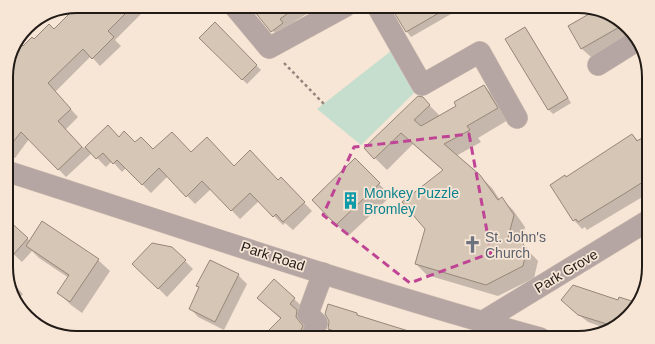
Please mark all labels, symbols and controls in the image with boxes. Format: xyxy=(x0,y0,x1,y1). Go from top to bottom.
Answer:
place label: Monkey Puzzle Bromley xyxy=(364,185,459,217)
building icon: Monkey Puzzle Bromley xyxy=(341,191,361,211)
place label: St. John's Church xyxy=(485,229,546,261)
church icon: St. John's Church xyxy=(462,235,482,255)
street label: Park Road xyxy=(239,238,307,274)
street label: Park Grove xyxy=(532,246,601,296)

